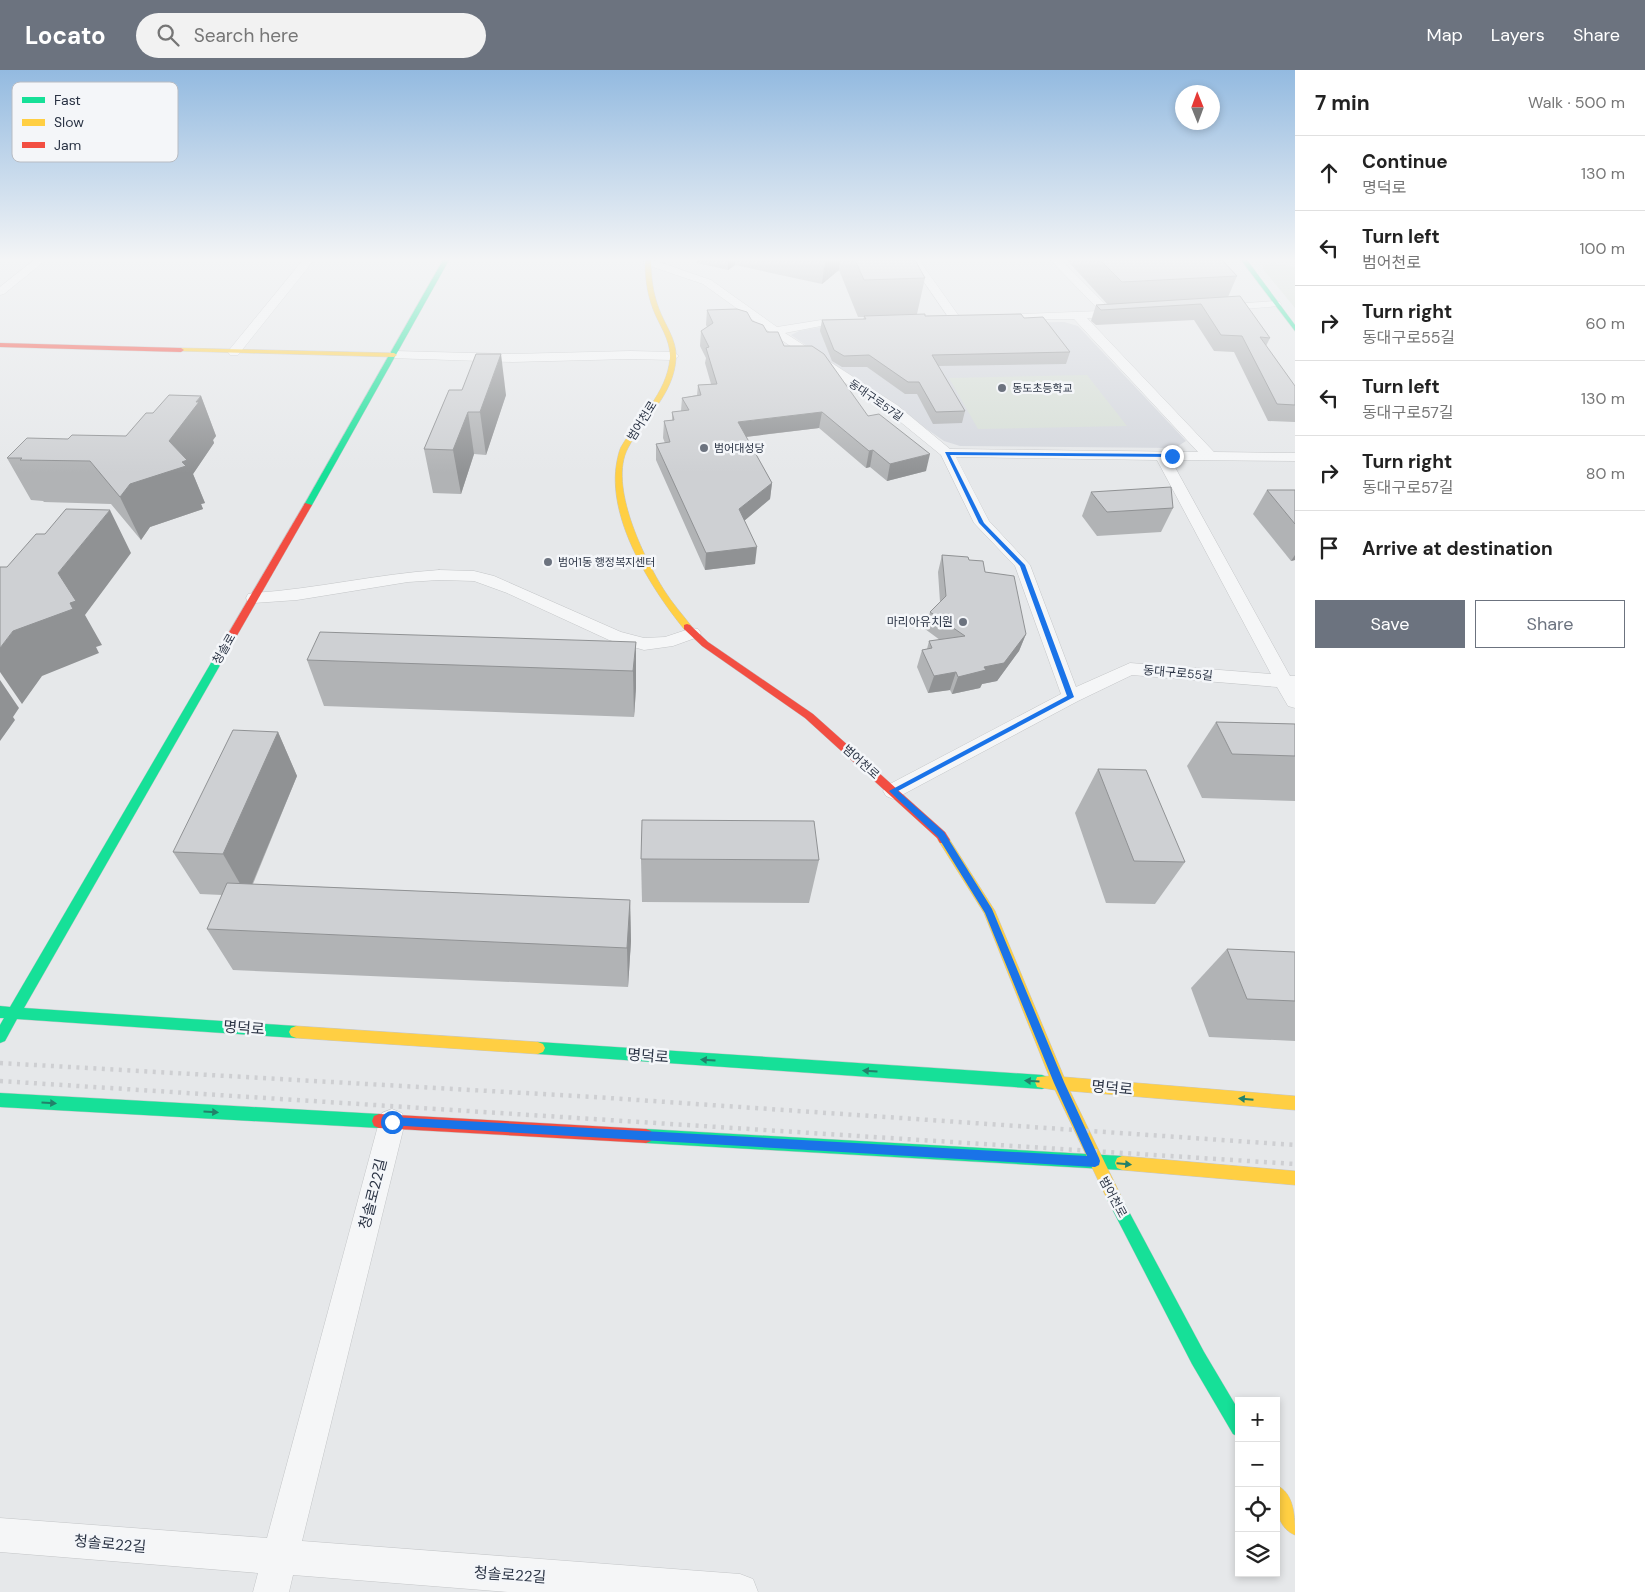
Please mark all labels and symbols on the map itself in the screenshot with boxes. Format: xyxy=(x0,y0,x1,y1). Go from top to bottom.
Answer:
legend xyxy=(12,82,178,162)
north arrow xyxy=(1175,85,1220,130)
text: Fast xyxy=(54,91,81,109)
text: Slow xyxy=(54,113,84,131)
text: Jam xyxy=(54,136,81,154)
street label: 동대구로57길 xyxy=(846,376,906,424)
place label: 동도초등학교 xyxy=(1012,381,1073,395)
marker: 동도초등학교 xyxy=(996,382,1008,394)
street label: 범어천로 xyxy=(624,398,660,444)
place label: 범어대성당 xyxy=(714,441,765,455)
marker: 범어대성당 xyxy=(698,442,710,454)
route end xyxy=(1161,445,1184,468)
place label: 범어1동 행정복지센터 xyxy=(558,555,655,569)
marker: 범어1동 행정복지센터 xyxy=(542,556,554,568)
place label: 마리아유치원 xyxy=(887,614,953,630)
marker: 마리아유치원 xyxy=(957,616,969,628)
street label: 청솔로 xyxy=(209,631,239,667)
street label: 동대구로55길 xyxy=(1143,662,1213,684)
street label: 범어천로 xyxy=(839,741,883,783)
street label: 명덕로 xyxy=(223,1017,265,1039)
street label: 명덕로 xyxy=(627,1045,669,1067)
one-way arrow xyxy=(700,1055,716,1063)
one-way arrow xyxy=(862,1066,878,1074)
street label: 명덕로 xyxy=(1091,1076,1133,1100)
one-way arrow xyxy=(1024,1077,1040,1085)
one-way arrow xyxy=(1238,1095,1254,1103)
one-way arrow xyxy=(41,1099,57,1107)
one-way arrow xyxy=(203,1108,219,1116)
route start xyxy=(381,1111,404,1134)
street label: 청솔로22길 xyxy=(355,1156,391,1232)
one-way arrow xyxy=(1117,1160,1133,1168)
street label: 범어천로 xyxy=(1096,1174,1130,1220)
street label: 청솔로22길 xyxy=(73,1531,147,1557)
street label: 청솔로22길 xyxy=(473,1562,547,1588)

